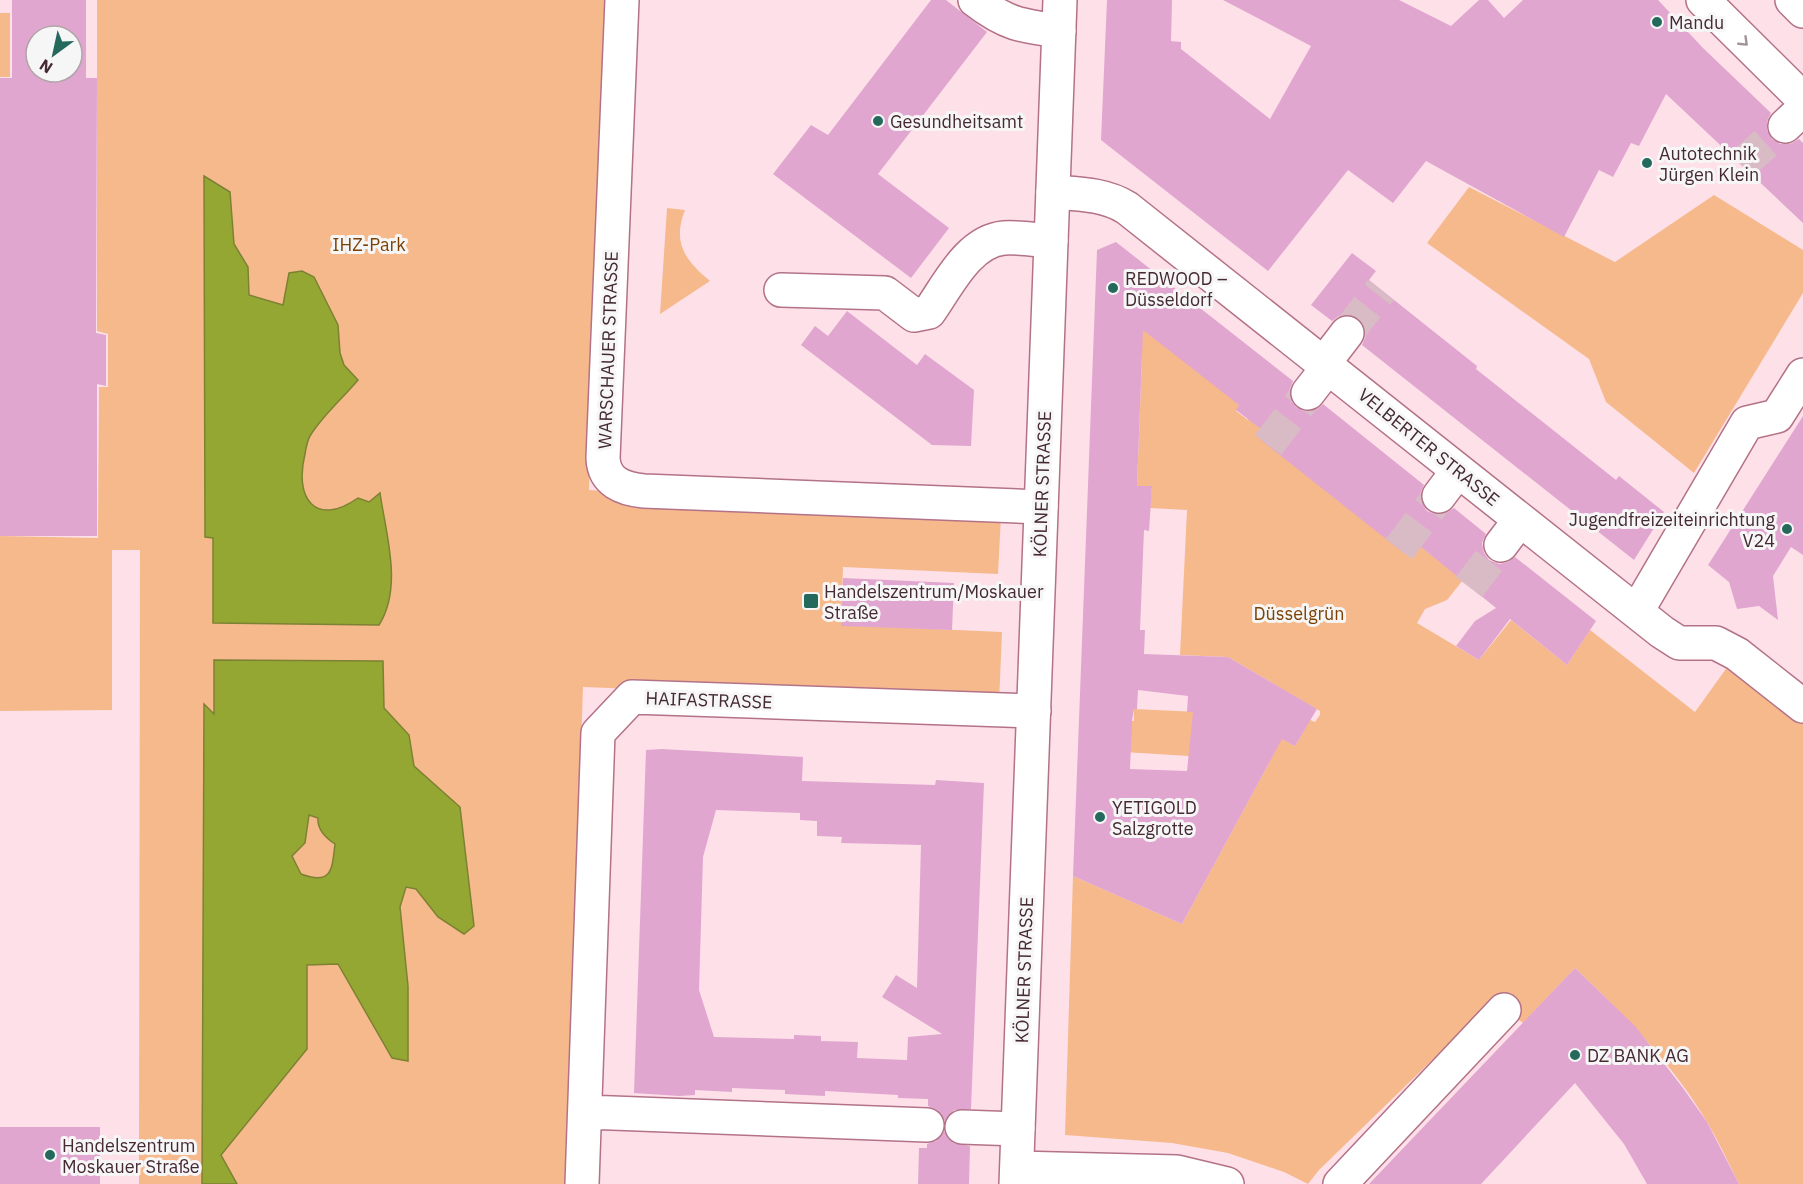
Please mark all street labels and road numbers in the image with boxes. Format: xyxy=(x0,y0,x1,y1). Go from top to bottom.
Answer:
street label: WARSCHAUER STRASSE xyxy=(593,251,623,449)
street label: VELBERTER STRASSE xyxy=(1354,383,1504,511)
street label: KÖLNER STRASSE xyxy=(1028,410,1056,558)
street label: HAIFASTRASSE xyxy=(645,686,773,714)
street label: KÖLNER STRASSE xyxy=(1010,896,1038,1044)

